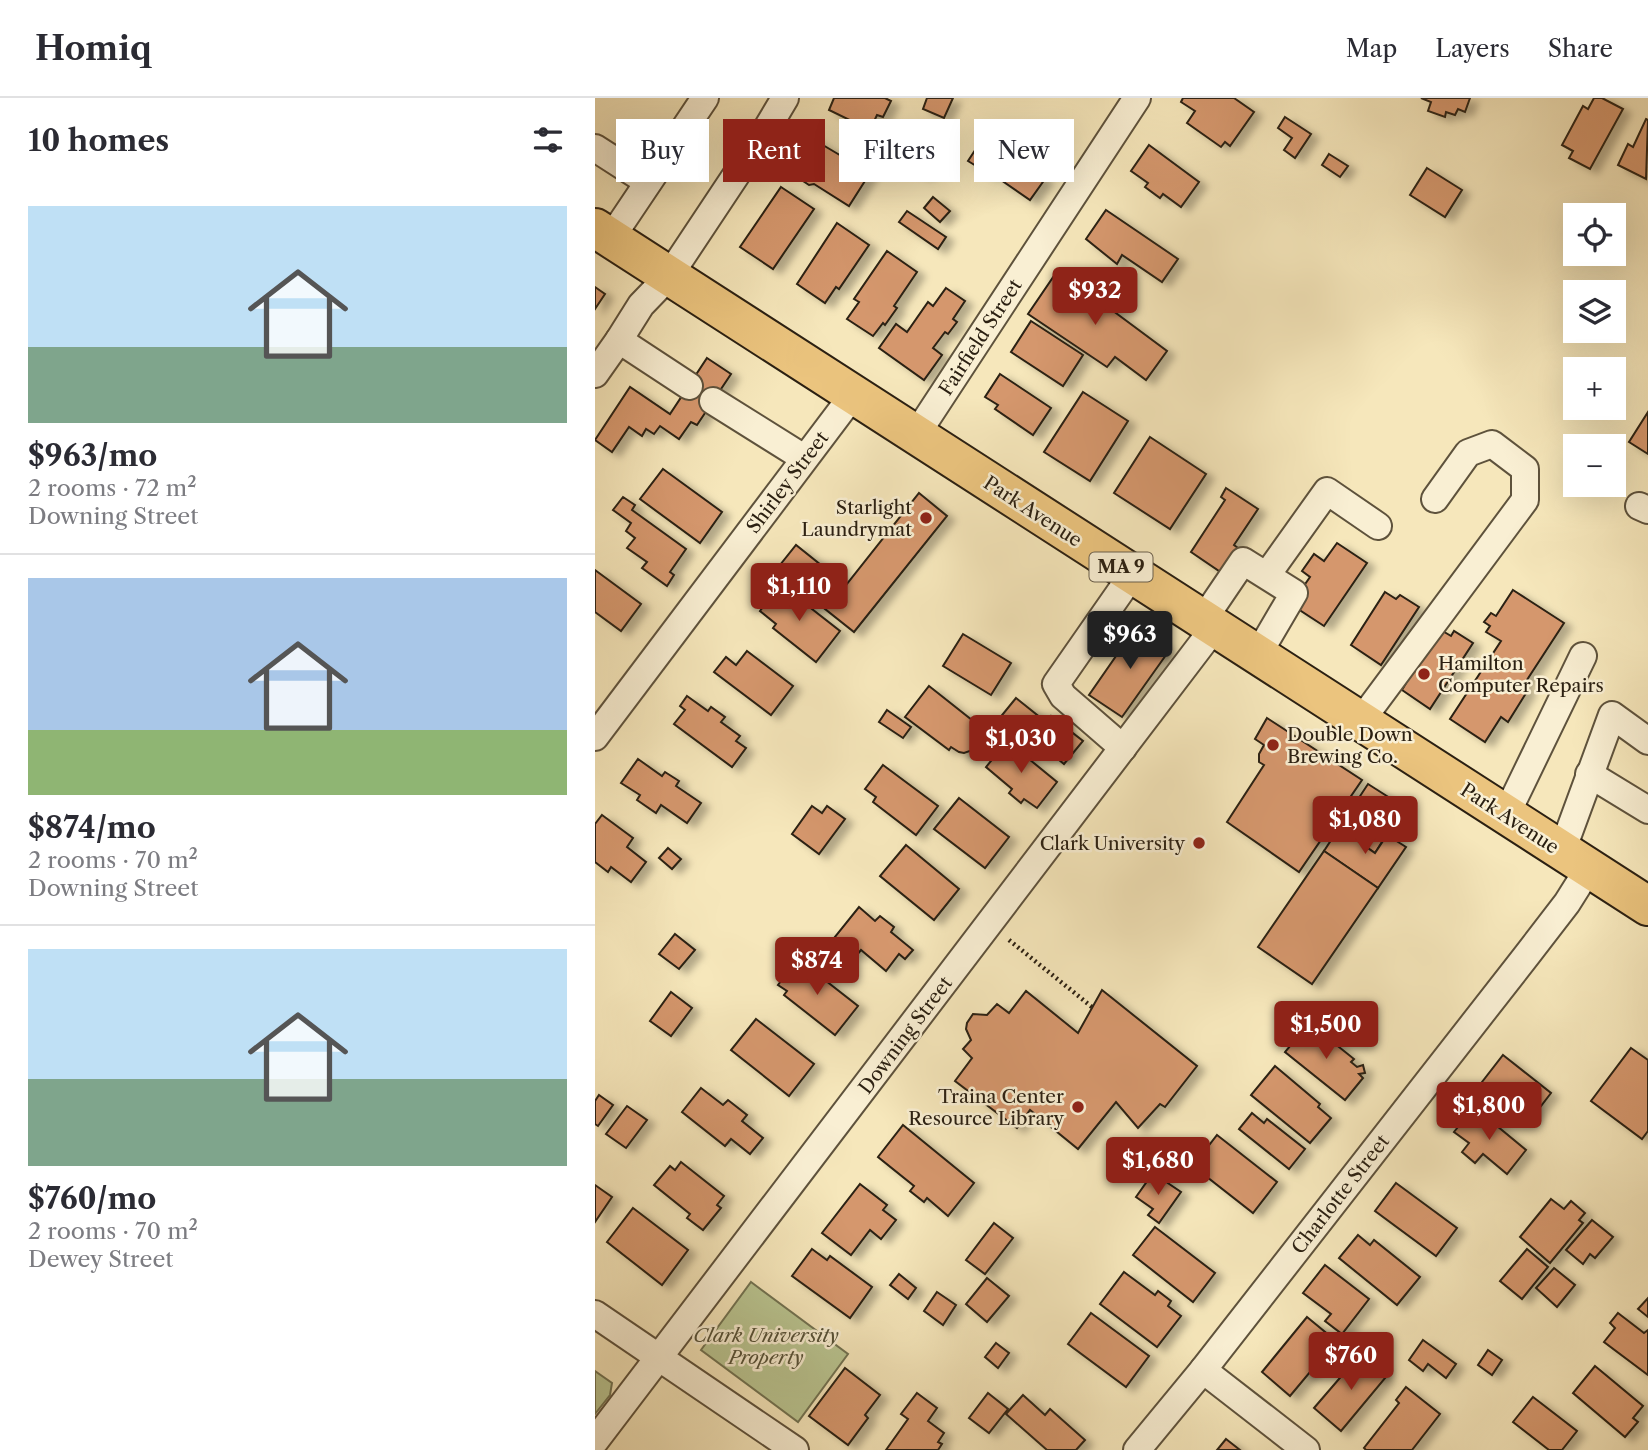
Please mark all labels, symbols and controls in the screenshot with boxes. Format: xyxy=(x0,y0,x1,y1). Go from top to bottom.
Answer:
text: Homiq xyxy=(35,28,152,69)
text: Map xyxy=(1346,34,1397,63)
text: Layers xyxy=(1435,34,1510,63)
text: Share xyxy=(1548,34,1613,63)
chip: Buy xyxy=(616,119,709,182)
chip: Rent xyxy=(723,119,825,182)
chip: Filters xyxy=(839,119,960,182)
chip: New xyxy=(974,119,1074,182)
icon: filters xyxy=(529,121,567,159)
text: 10 homes xyxy=(28,122,169,159)
map controls xyxy=(1563,203,1626,497)
button: locate xyxy=(1563,203,1626,266)
icon: home xyxy=(235,251,361,377)
pin: $932 xyxy=(1054,268,1136,327)
street label: Fairfield Street xyxy=(934,274,1027,400)
text: $932 xyxy=(1068,276,1122,304)
button: layers xyxy=(1563,280,1626,343)
button: + xyxy=(1563,357,1626,420)
street label: Shirley Street xyxy=(742,427,833,538)
button: − xyxy=(1563,434,1626,497)
text: $963/mo xyxy=(28,437,157,474)
street label: Park Avenue xyxy=(979,471,1086,552)
text: 2 rooms · 72 m² xyxy=(28,474,197,502)
place label: Starlight Laundrymat xyxy=(801,496,912,541)
text: Downing Street xyxy=(28,502,198,530)
marker: Starlight Laundrymat xyxy=(918,510,934,526)
road number: MA 9 xyxy=(1089,552,1153,582)
pin: $1,110 xyxy=(742,564,856,623)
text: $1,110 xyxy=(767,572,831,600)
pin: $963 xyxy=(1089,612,1171,671)
text: $963 xyxy=(1103,620,1157,648)
icon: home xyxy=(235,623,361,749)
place label: Hamilton Computer Repairs xyxy=(1438,652,1604,697)
marker: Hamilton Computer Repairs xyxy=(1416,666,1432,682)
pin: $1,030 xyxy=(964,716,1078,775)
place label: Double Down Brewing Co. xyxy=(1287,723,1413,768)
text: $1,030 xyxy=(985,724,1057,752)
marker: Double Down Brewing Co. xyxy=(1265,737,1281,753)
street label: Park Avenue xyxy=(1456,778,1563,859)
pin: $1,080 xyxy=(1308,796,1422,856)
text: $1,080 xyxy=(1329,805,1401,833)
text: $874/mo xyxy=(28,809,156,846)
place label: Clark University xyxy=(1040,832,1185,855)
marker: Clark University xyxy=(1191,835,1207,851)
text: 2 rooms · 70 m² xyxy=(28,846,198,874)
text: Downing Street xyxy=(28,874,198,902)
pin: $874 xyxy=(776,937,858,997)
text: $874 xyxy=(791,946,843,974)
street label: Downing Street xyxy=(854,972,957,1098)
icon: home xyxy=(235,994,361,1120)
pin: $1,500 xyxy=(1269,1002,1383,1061)
text: $1,500 xyxy=(1290,1010,1362,1038)
pin: $1,800 xyxy=(1432,1082,1546,1142)
place label: Traina Center Resource Library xyxy=(908,1085,1064,1130)
text: $1,800 xyxy=(1453,1091,1525,1119)
marker: Traina Center Resource Library xyxy=(1070,1099,1086,1115)
street label: Charlotte Street xyxy=(1287,1130,1394,1258)
pin: $1,680 xyxy=(1101,1138,1215,1197)
text: $1,680 xyxy=(1122,1146,1194,1174)
text: $760/mo xyxy=(28,1180,156,1217)
text: 2 rooms · 70 m² xyxy=(28,1217,198,1245)
text: Dewey Street xyxy=(28,1245,173,1273)
park label: Clark University Property xyxy=(693,1324,839,1369)
pin: $760 xyxy=(1310,1332,1392,1392)
text: $760 xyxy=(1325,1341,1377,1369)

